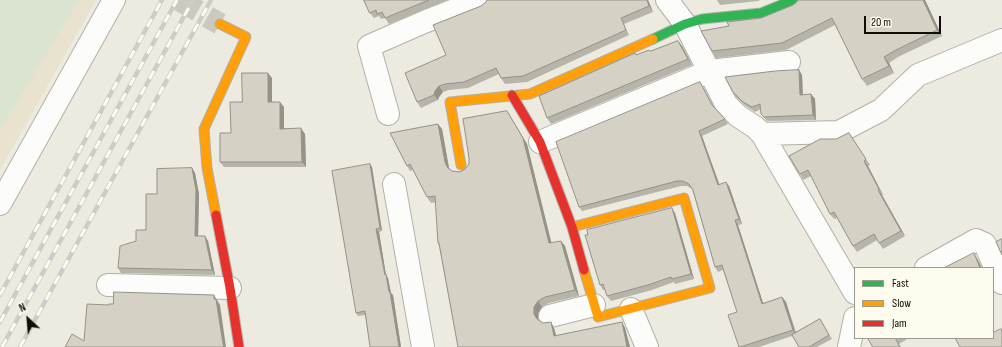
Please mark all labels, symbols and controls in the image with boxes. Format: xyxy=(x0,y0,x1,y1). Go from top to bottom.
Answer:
scale bar xyxy=(866,8,943,34)
text: 20 m xyxy=(871,15,891,30)
legend xyxy=(854,267,994,339)
text: Fast xyxy=(892,276,909,291)
text: Slow xyxy=(892,296,911,311)
north arrow xyxy=(8,299,48,339)
text: N xyxy=(17,301,28,315)
text: Jam xyxy=(892,316,907,331)

